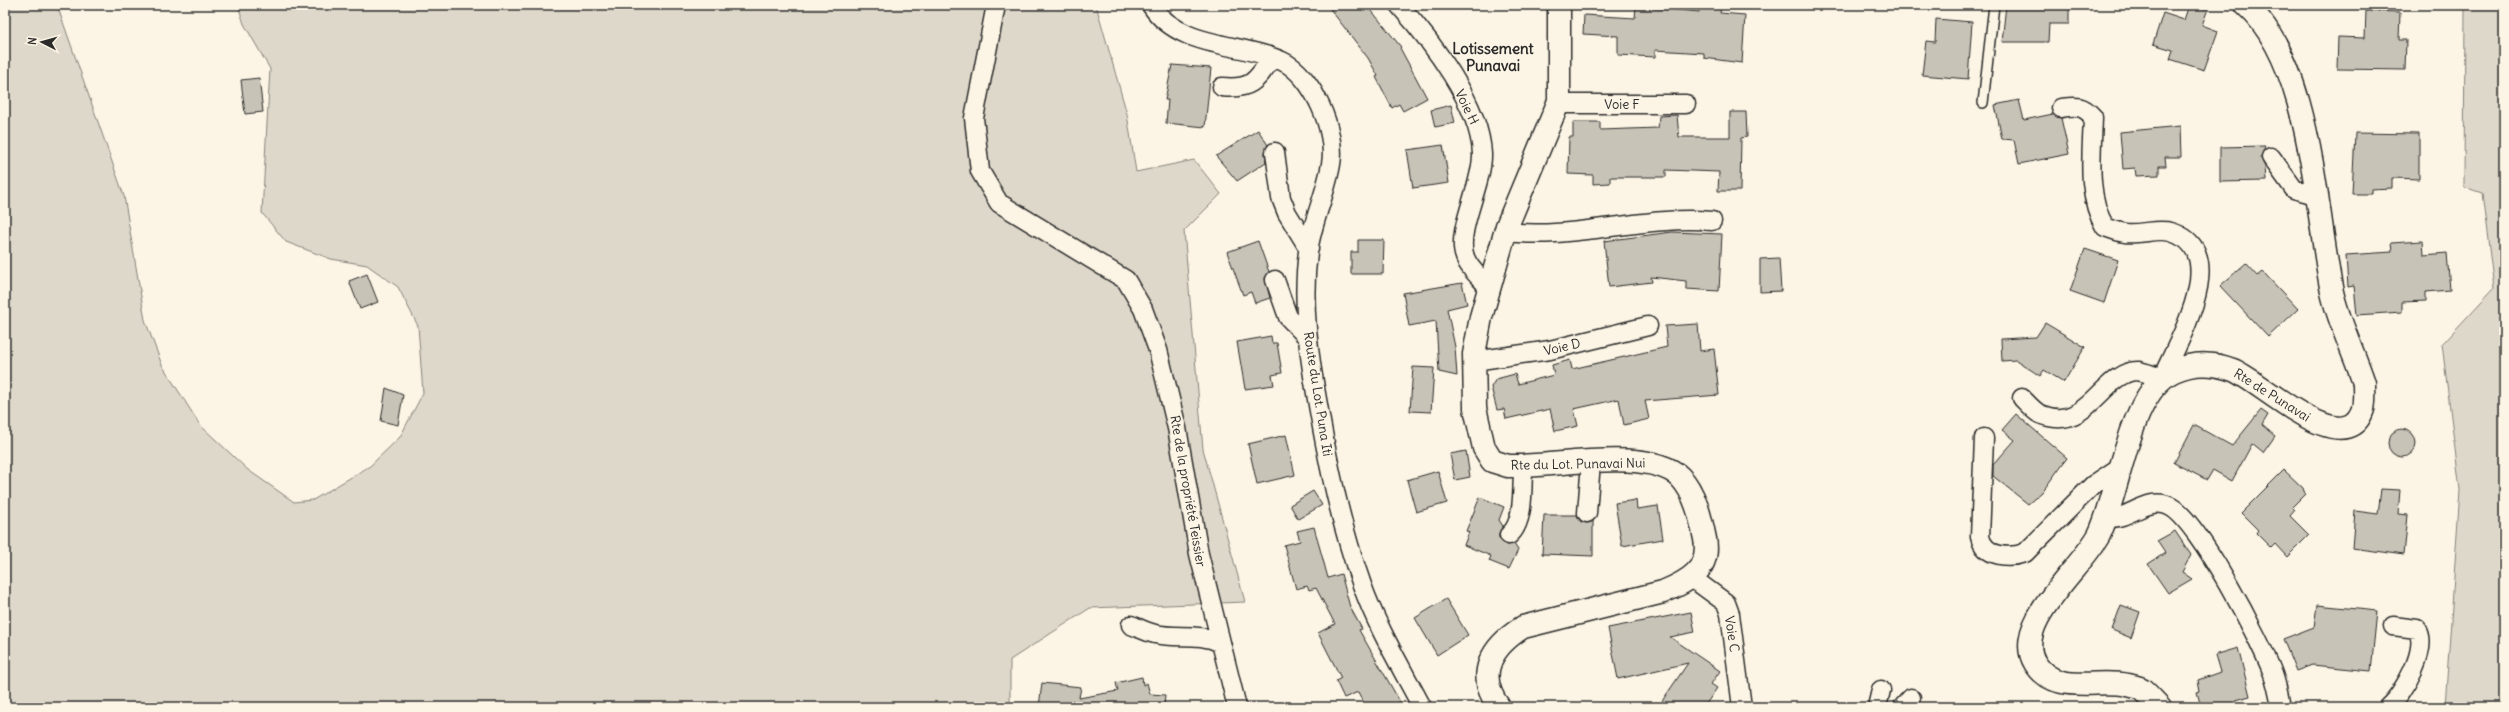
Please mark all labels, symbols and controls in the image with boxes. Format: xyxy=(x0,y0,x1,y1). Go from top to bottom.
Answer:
north arrow xyxy=(22,22,62,62)
text: N xyxy=(25,36,39,45)
district label: Lotissement Punavai xyxy=(1452,39,1535,75)
street label: Voie H xyxy=(1451,87,1483,127)
street label: Voie F xyxy=(1604,96,1640,113)
street label: Route du Lot. Puna Iti xyxy=(1300,330,1336,458)
street label: Voie D xyxy=(1542,335,1582,359)
street label: Rte de Punavai xyxy=(2231,365,2314,425)
street label: Rte de la propriété Teissier xyxy=(1166,414,1210,569)
street label: Rte du Lot. Punavai Nui xyxy=(1511,454,1646,474)
street label: Voie C xyxy=(1721,615,1743,654)

